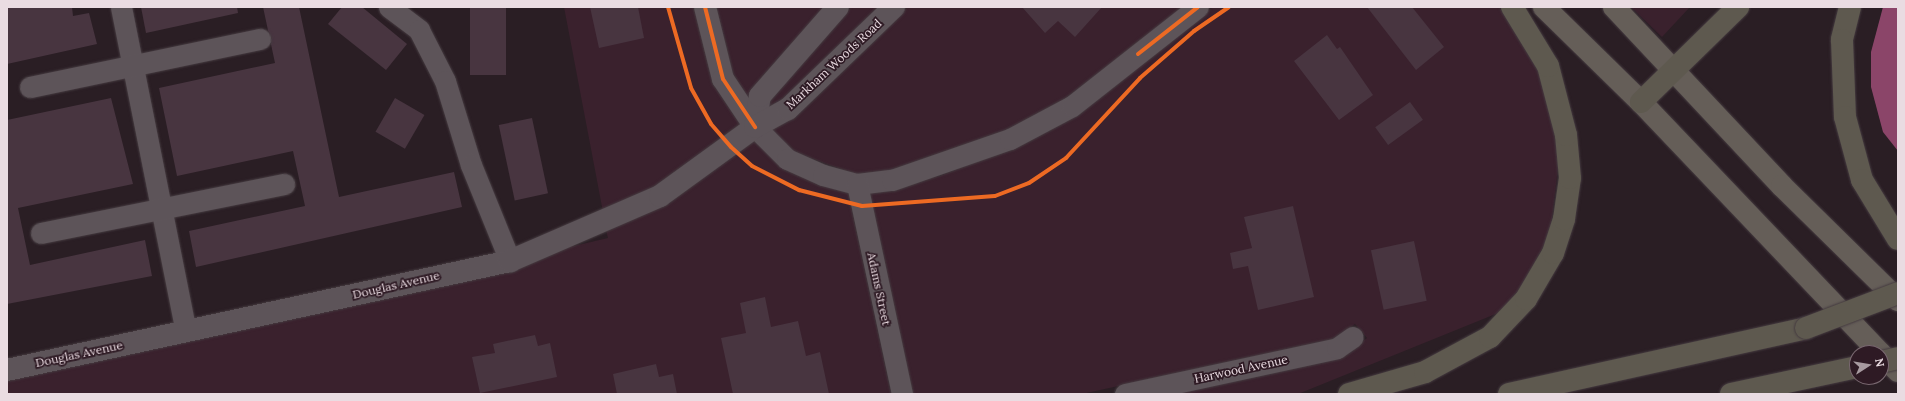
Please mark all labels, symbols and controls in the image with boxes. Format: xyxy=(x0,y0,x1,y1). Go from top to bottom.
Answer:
street label: Markham Woods Road xyxy=(783,16,885,112)
street label: Adams Street xyxy=(864,251,894,327)
street label: Douglas Avenue xyxy=(351,268,441,302)
street label: Douglas Avenue xyxy=(34,338,124,370)
north arrow xyxy=(1849,345,1889,385)
street label: Harwood Avenue xyxy=(1193,352,1289,386)
text: N xyxy=(1872,357,1887,368)

